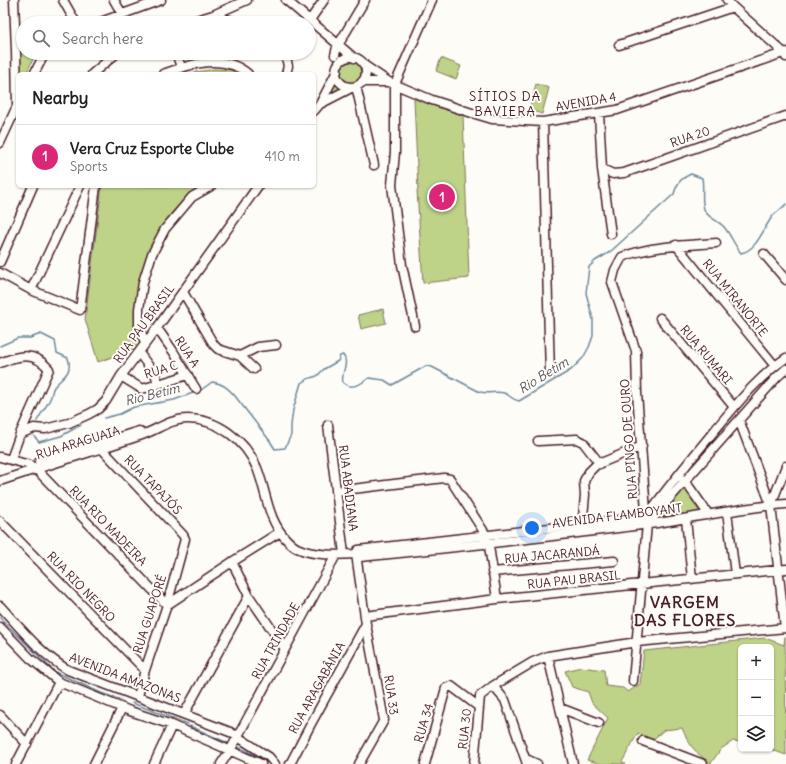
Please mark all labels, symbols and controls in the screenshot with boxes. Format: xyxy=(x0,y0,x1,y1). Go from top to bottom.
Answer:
search box xyxy=(16,16,316,60)
icon: search xyxy=(30,27,52,49)
text: Search here xyxy=(62,29,143,48)
text: Nearby xyxy=(32,87,88,109)
district label: SÍTIOS DA BAVIERA xyxy=(469,87,541,120)
street label: AVENIDA 4 xyxy=(554,89,618,114)
street label: RUA 20 xyxy=(668,123,712,150)
text: Vera Cruz Esporte Clube xyxy=(70,139,234,158)
text: 1 xyxy=(42,148,48,165)
text: 410 m xyxy=(264,148,300,165)
text: Sports xyxy=(70,158,108,175)
pin: 1 xyxy=(429,182,455,212)
street label: RUA MIRANORTE xyxy=(700,256,771,339)
street label: RUA PAU BRASIL xyxy=(110,281,177,366)
street label: RUA RUMARI xyxy=(677,322,735,387)
street label: RUA A xyxy=(172,333,203,370)
water label: Rio Betim xyxy=(515,353,572,397)
street label: RUA C xyxy=(142,357,180,382)
street label: RUA PINGO DE OURO xyxy=(617,378,640,500)
water label: Rio Betim xyxy=(123,379,182,409)
street label: RUA ARAGUAIA xyxy=(34,423,122,462)
street label: RUA ABADIANA xyxy=(336,444,361,532)
street label: RUA TAPAJÓS xyxy=(121,452,186,518)
street label: RUA RIO MADEIRA xyxy=(67,483,150,569)
street label: AVENIDA FLAMBOYANT xyxy=(551,500,683,531)
your location xyxy=(522,518,542,538)
street label: RUA JACARANDÁ xyxy=(504,543,601,566)
street label: RUA RIO NEGRO xyxy=(44,548,119,625)
street label: RUA PAU BRASIL xyxy=(527,567,622,592)
street label: RUA GUAPORÉ xyxy=(130,572,169,655)
district label: VARGEM DAS FLORES xyxy=(634,592,736,630)
street label: RUA TRINDADE xyxy=(248,600,303,682)
street label: RUA ARAGABÂNIA xyxy=(285,639,348,736)
map controls xyxy=(738,644,774,752)
button: + xyxy=(738,644,774,680)
street label: AVENIDA AMAZONAS xyxy=(67,649,183,706)
street label: RUA 33 xyxy=(381,674,402,716)
button: − xyxy=(738,680,774,716)
street label: RUA 34 xyxy=(411,701,436,744)
street label: RUA 30 xyxy=(455,708,474,750)
button: layers xyxy=(738,716,774,752)

